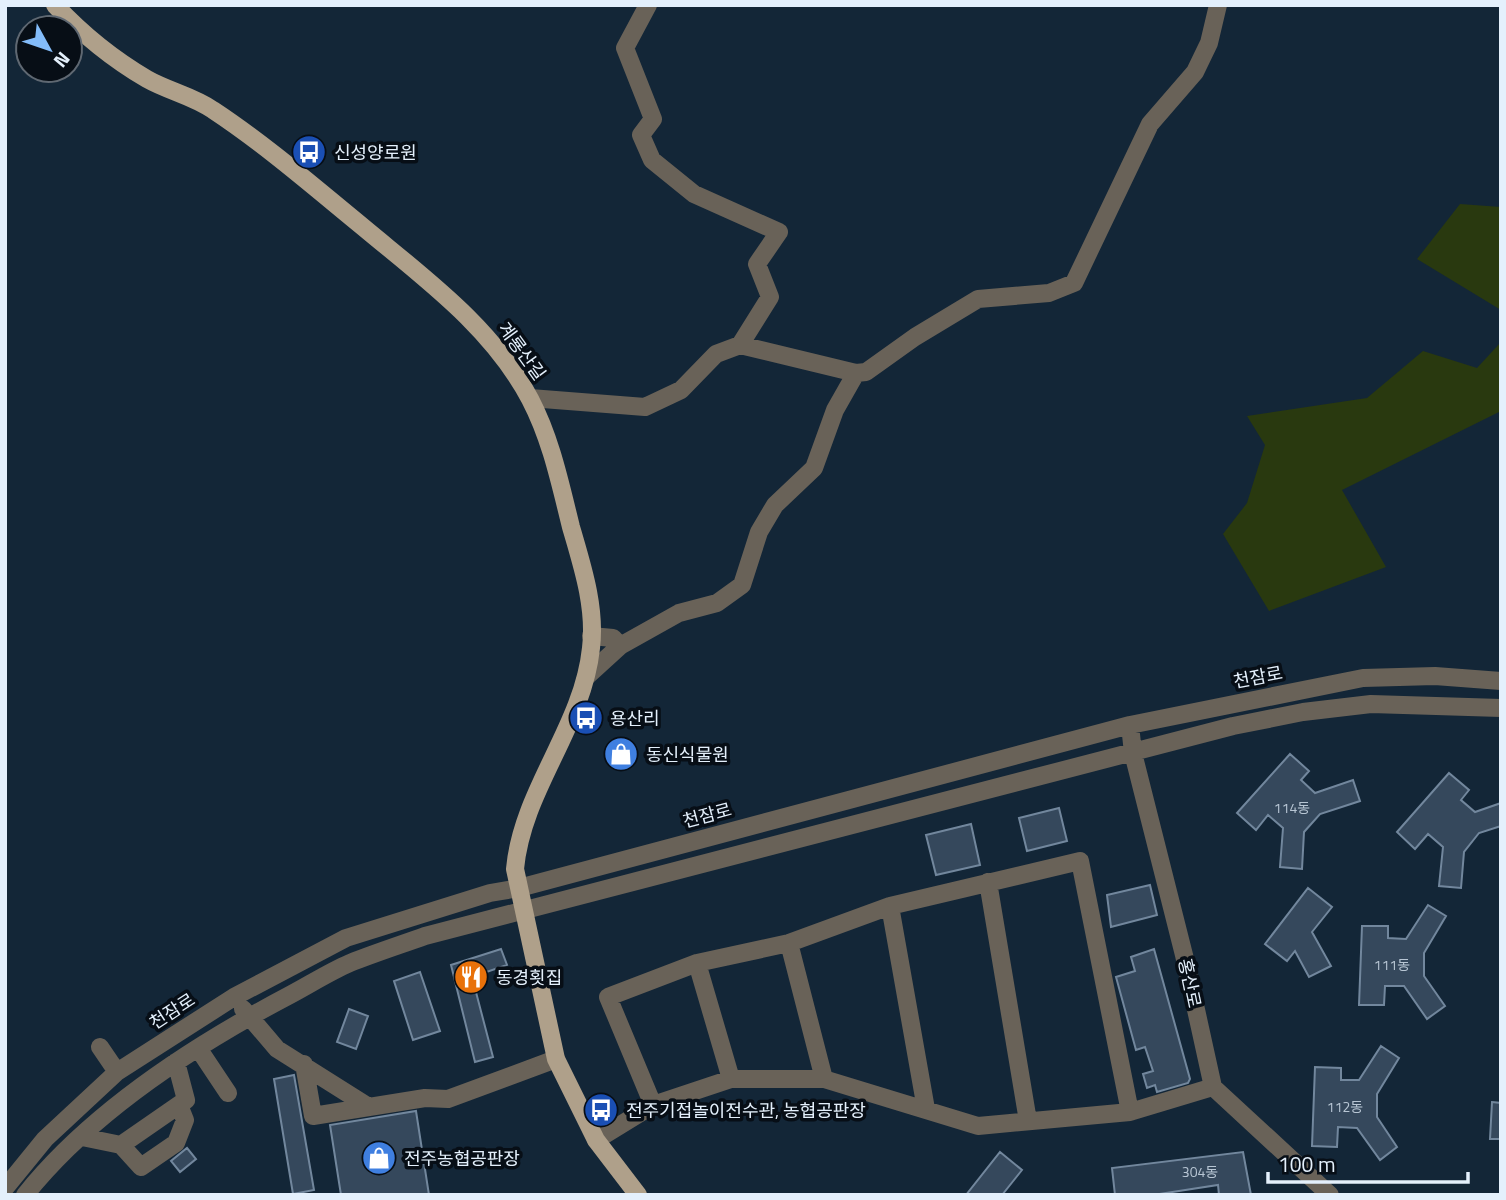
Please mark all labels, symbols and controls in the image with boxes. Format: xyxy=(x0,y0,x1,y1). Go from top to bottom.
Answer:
north arrow xyxy=(14,14,84,84)
text: N xyxy=(47,46,78,75)
bus stop icon: 신성양로원 xyxy=(290,133,328,171)
place label: 신성양로원 xyxy=(334,139,417,166)
street label: 계룡산길 xyxy=(492,316,552,386)
street label: 천잠로 xyxy=(1231,659,1285,695)
bus stop icon: 용산리 xyxy=(567,699,605,737)
place label: 용산리 xyxy=(610,705,660,732)
shop icon: 동신식물원 xyxy=(602,735,640,773)
place label: 동신식물원 xyxy=(646,741,729,768)
street label: 천잠로 xyxy=(680,796,734,834)
house number: 114동 xyxy=(1274,797,1310,818)
house number: 111동 xyxy=(1374,954,1410,975)
street label: 홍산로 xyxy=(1172,956,1208,1010)
restaurant icon: 동경횟집 xyxy=(452,958,490,996)
place label: 동경횟집 xyxy=(496,964,562,991)
street label: 천잠로 xyxy=(144,986,200,1036)
bus stop icon: 전주기접놀이전수관, 농협공판장 xyxy=(582,1091,620,1129)
house number: 112동 xyxy=(1327,1096,1363,1117)
place label: 전주기접놀이전수관, 농협공판장 xyxy=(626,1097,866,1124)
shop icon: 전주농협공판장 xyxy=(360,1139,398,1177)
scale bar xyxy=(1268,1140,1468,1184)
place label: 전주농협공판장 xyxy=(404,1145,520,1172)
text: 100 m xyxy=(1278,1148,1335,1180)
house number: 304동 xyxy=(1182,1161,1218,1182)

